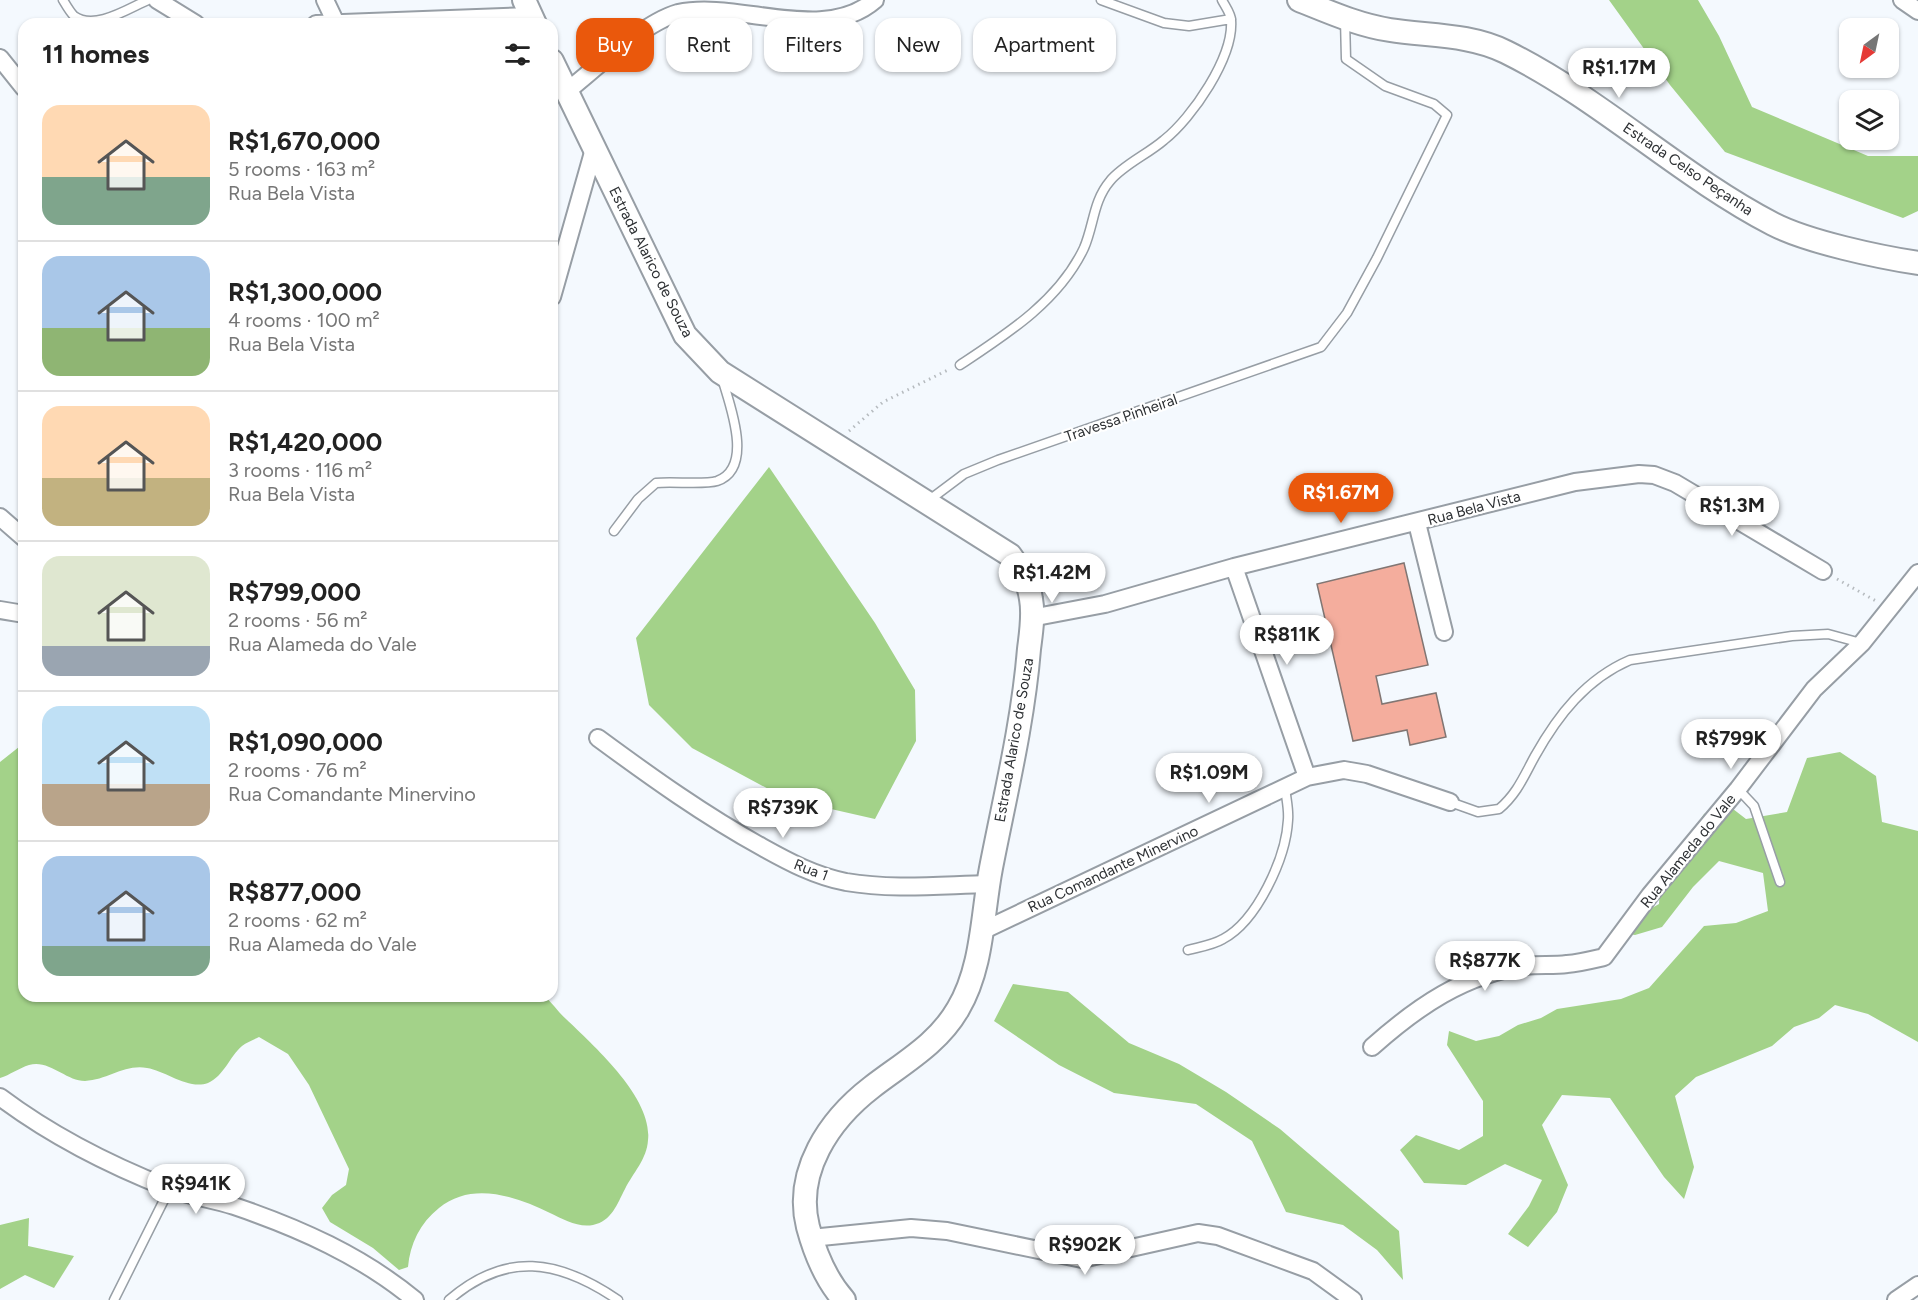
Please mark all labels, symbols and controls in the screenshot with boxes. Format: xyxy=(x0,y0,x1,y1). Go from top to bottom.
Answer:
chip: Buy xyxy=(576,18,654,72)
chip: Rent xyxy=(666,18,752,72)
chip: Filters xyxy=(764,18,863,72)
chip: New xyxy=(875,18,961,72)
chip: Apartment xyxy=(973,18,1116,72)
north arrow xyxy=(1839,18,1899,78)
map controls xyxy=(1839,18,1899,150)
text: 11 homes xyxy=(42,38,149,70)
icon: filters xyxy=(501,38,534,71)
pin: R$1.17M xyxy=(1564,48,1674,99)
text: R$1.17M xyxy=(1582,55,1656,79)
button: layers xyxy=(1839,90,1899,150)
street label: Estrada Celso Peçanha xyxy=(1620,119,1756,219)
text: R$1,670,000 xyxy=(228,125,380,157)
icon: home xyxy=(90,129,162,201)
text: 5 rooms · 163 m² xyxy=(228,157,375,181)
text: Rua Bela Vista xyxy=(228,181,355,205)
street label: Estrada Alarico de Souza xyxy=(605,184,697,340)
text: R$1,300,000 xyxy=(228,276,382,308)
icon: home xyxy=(90,280,162,352)
text: 4 rooms · 100 m² xyxy=(228,308,380,332)
text: Rua Bela Vista xyxy=(228,332,355,356)
street label: Travessa Pinheiral xyxy=(1062,390,1180,446)
text: R$1,420,000 xyxy=(228,426,382,458)
icon: home xyxy=(90,430,162,502)
text: 3 rooms · 116 m² xyxy=(228,458,372,482)
pin: R$1.67M xyxy=(1286,473,1396,524)
text: R$1.67M xyxy=(1302,480,1380,504)
text: Rua Bela Vista xyxy=(228,482,355,506)
pin: R$1.3M xyxy=(1683,486,1781,537)
street label: Rua Bela Vista xyxy=(1426,487,1522,529)
text: R$1.3M xyxy=(1699,493,1765,517)
pin: R$1.42M xyxy=(997,553,1107,604)
text: R$1.42M xyxy=(1013,560,1091,584)
text: R$799,000 xyxy=(228,576,361,608)
icon: home xyxy=(90,580,162,652)
text: 2 rooms · 56 m² xyxy=(228,608,367,632)
pin: R$811K xyxy=(1238,615,1336,666)
text: R$811K xyxy=(1254,622,1320,646)
text: Rua Alameda do Vale xyxy=(228,632,417,656)
street label: Estrada Alarico de Souza xyxy=(991,656,1037,824)
pin: R$799K xyxy=(1682,719,1780,770)
text: R$1,090,000 xyxy=(228,726,383,758)
text: R$799K xyxy=(1695,726,1767,750)
icon: home xyxy=(90,730,162,802)
pin: R$1.09M xyxy=(1154,753,1264,804)
text: 2 rooms · 76 m² xyxy=(228,758,367,782)
text: R$1.09M xyxy=(1169,760,1249,784)
text: Rua Comandante Minervino xyxy=(228,782,476,806)
pin: R$739K xyxy=(734,788,832,839)
street label: Rua Alameda do Vale xyxy=(1636,790,1740,912)
text: R$739K xyxy=(747,795,819,819)
street label: Rua Comandante Minervino xyxy=(1025,821,1201,916)
street label: Rua 1 xyxy=(791,855,831,885)
text: R$877,000 xyxy=(228,876,361,908)
icon: home xyxy=(90,880,162,952)
text: 2 rooms · 62 m² xyxy=(228,908,367,932)
text: Rua Alameda do Vale xyxy=(228,932,417,956)
pin: R$877K xyxy=(1436,941,1534,992)
text: R$877K xyxy=(1449,948,1521,972)
pin: R$941K xyxy=(147,1164,245,1215)
text: R$941K xyxy=(161,1171,231,1195)
pin: R$902K xyxy=(1036,1225,1134,1276)
text: R$902K xyxy=(1048,1232,1122,1256)

